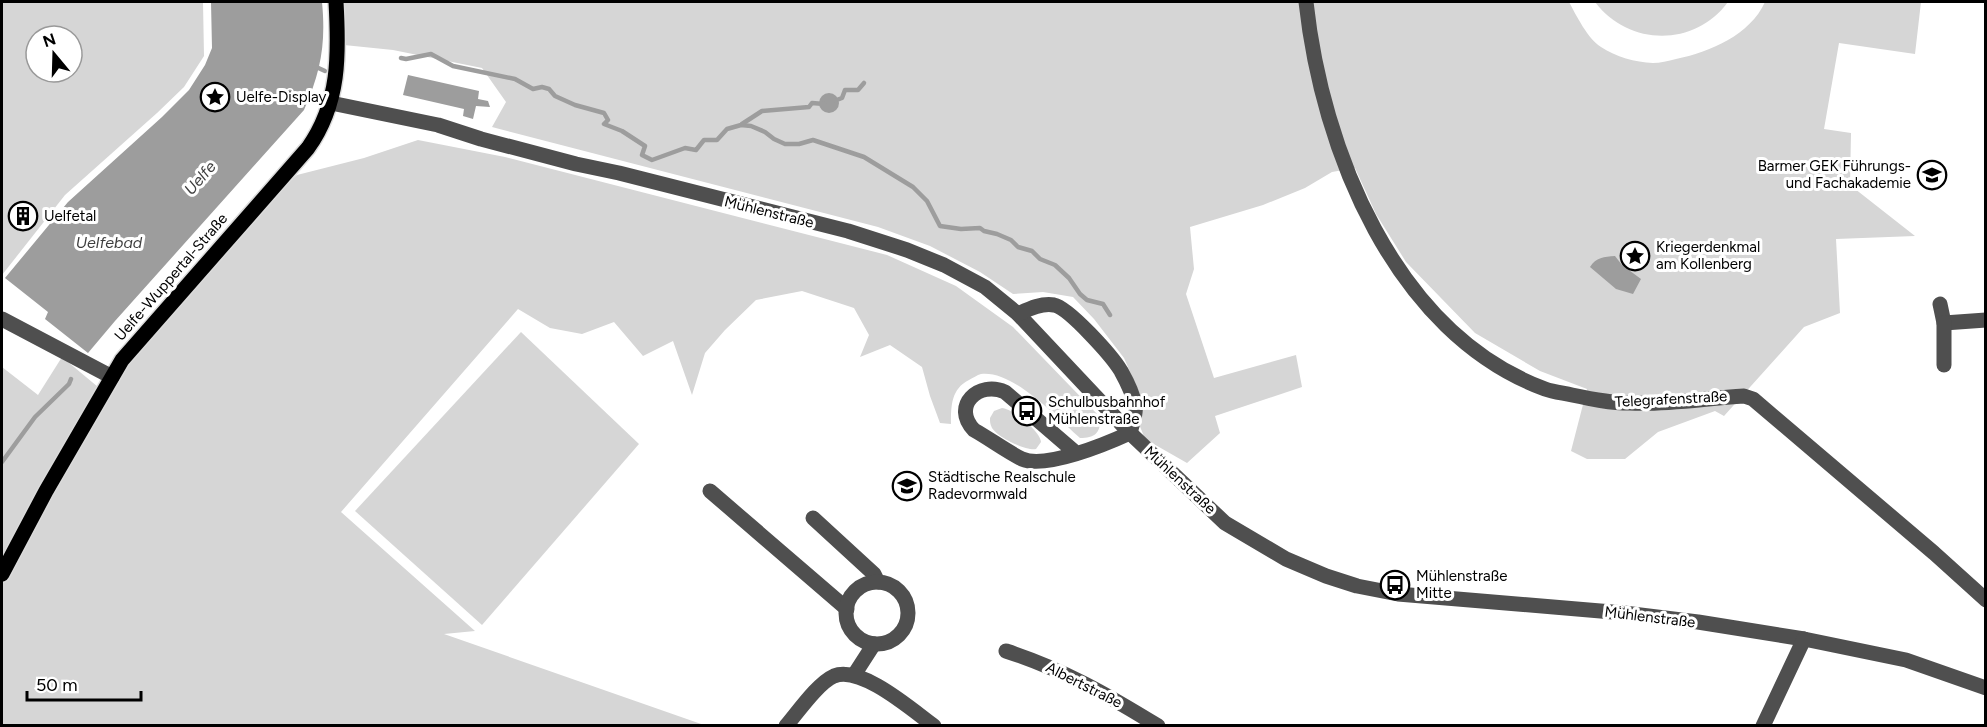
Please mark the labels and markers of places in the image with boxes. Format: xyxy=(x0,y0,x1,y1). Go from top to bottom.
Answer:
place icon: Uelfe-Display xyxy=(199,81,231,113)
place label: Uelfe-Display xyxy=(236,88,327,106)
place label: Barmer GEK Führungs- und Fachakademie xyxy=(1758,157,1911,192)
school or university icon: Barmer GEK Führungs- und Fachakademie xyxy=(1916,159,1948,191)
building icon: Uelfetal xyxy=(7,200,39,232)
place label: Uelfetal xyxy=(44,207,96,225)
place label: Kriegerdenkmal am Kollenberg xyxy=(1656,238,1760,273)
place icon: Kriegerdenkmal am Kollenberg xyxy=(1619,240,1651,272)
place label: Schulbusbahnhof Mühlenstraße xyxy=(1048,393,1166,428)
bus stop icon: Schulbusbahnhof Mühlenstraße xyxy=(1011,395,1043,427)
place label: Städtische Realschule Radevormwald xyxy=(928,468,1076,503)
school or university icon: Städtische Realschule Radevormwald xyxy=(891,470,923,502)
place label: Mühlenstraße Mitte xyxy=(1416,567,1507,602)
bus stop icon: Mühlenstraße Mitte xyxy=(1379,569,1411,601)

